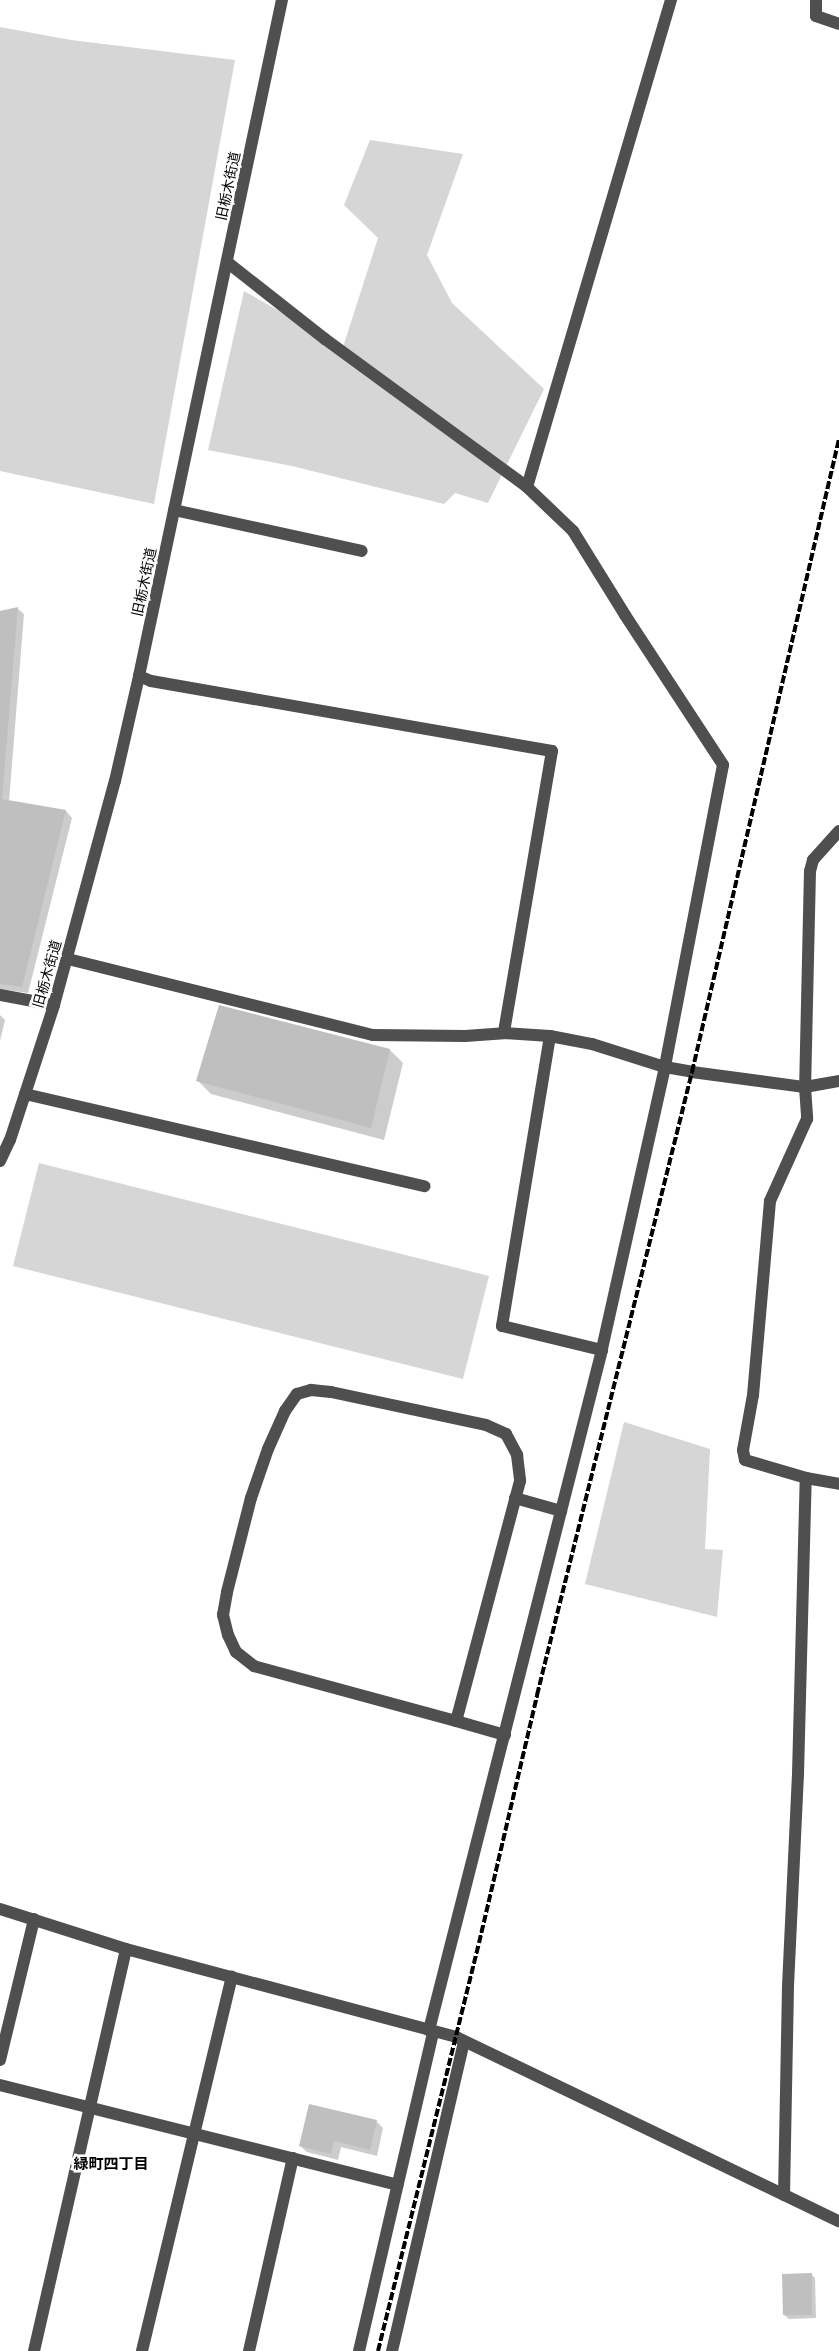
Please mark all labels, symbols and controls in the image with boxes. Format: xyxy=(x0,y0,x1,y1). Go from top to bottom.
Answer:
street label: 旧栃木街道 xyxy=(213,150,243,222)
street label: 旧栃木街道 xyxy=(129,546,159,618)
street label: 旧栃木街道 xyxy=(29,938,65,1010)
district label: 緑町四丁目 xyxy=(74,2155,148,2173)

